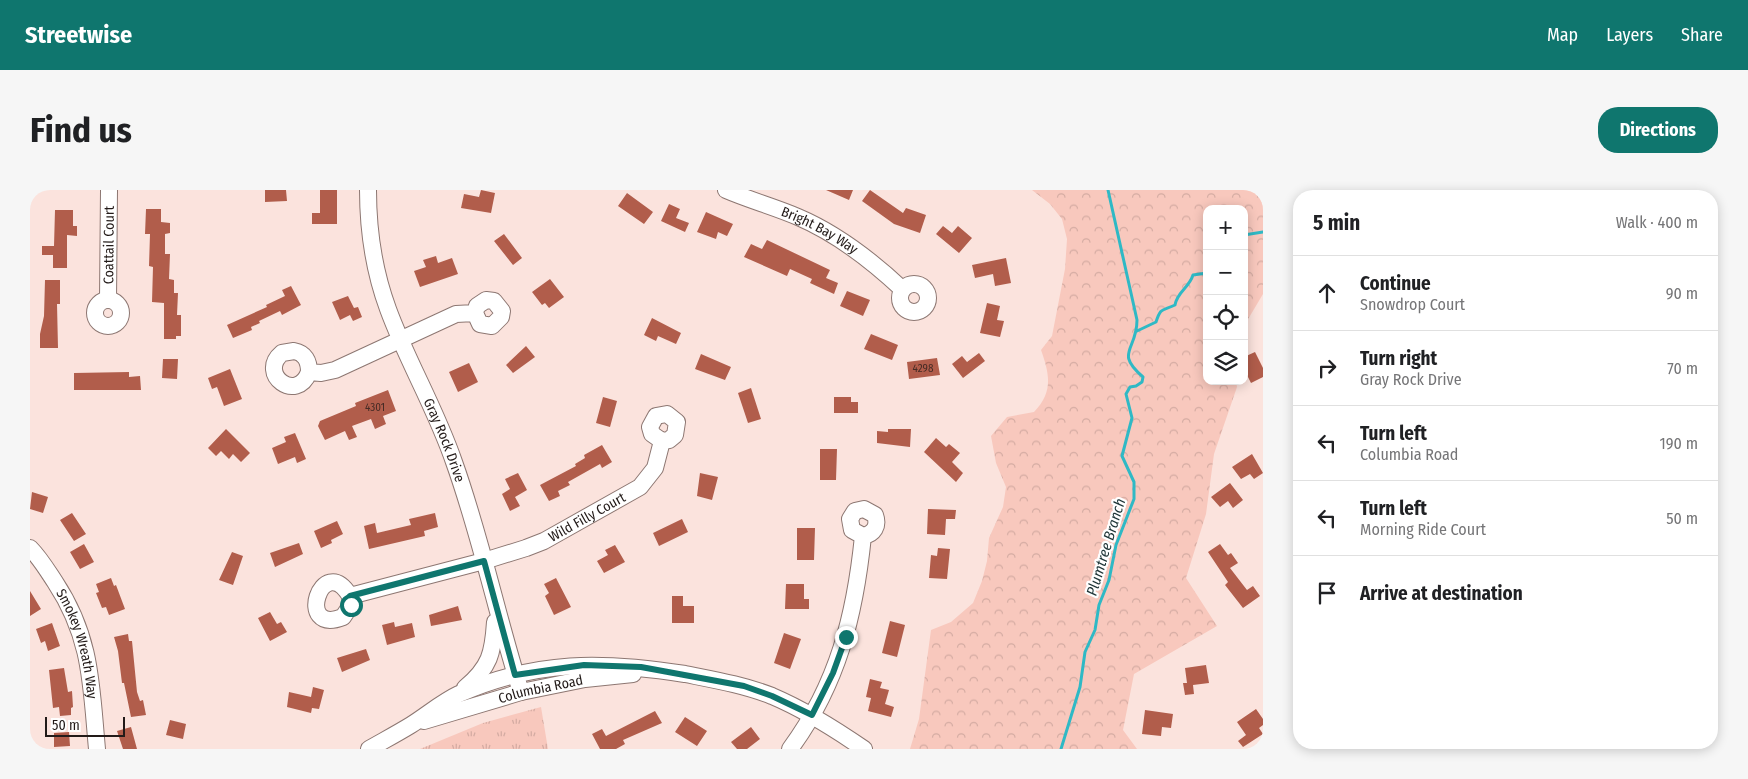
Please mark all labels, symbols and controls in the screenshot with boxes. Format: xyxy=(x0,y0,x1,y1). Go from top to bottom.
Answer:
text: Streetwise xyxy=(25,21,132,49)
text: Map xyxy=(1547,24,1578,46)
text: Layers xyxy=(1606,24,1653,46)
text: Share xyxy=(1681,24,1723,46)
button: Directions xyxy=(1598,107,1718,153)
text: Find us xyxy=(30,109,132,151)
street label: Bright Bay Way xyxy=(779,203,862,258)
street label: Coattail Court xyxy=(100,205,118,284)
map controls xyxy=(1203,205,1248,385)
button: + xyxy=(1203,205,1248,250)
text: 5 min xyxy=(1313,210,1360,236)
text: Walk · 400 m xyxy=(1616,213,1698,232)
button: − xyxy=(1203,250,1248,295)
text: Continue xyxy=(1360,272,1431,295)
icon: ahead xyxy=(1313,279,1341,307)
text: 90 m xyxy=(1666,284,1698,303)
button: locate xyxy=(1203,295,1248,340)
text: Snowdrop Court xyxy=(1360,295,1465,314)
button: layers xyxy=(1203,340,1248,385)
text: Turn right xyxy=(1360,347,1437,370)
icon: right xyxy=(1313,354,1341,382)
text: 70 m xyxy=(1667,359,1698,378)
house number: 4298 xyxy=(913,362,934,375)
text: Gray Rock Drive xyxy=(1360,370,1462,389)
street label: Gray Rock Drive xyxy=(420,395,468,484)
house number: 4301 xyxy=(365,401,385,414)
text: Turn left xyxy=(1360,422,1427,445)
icon: left xyxy=(1313,429,1341,457)
text: 190 m xyxy=(1660,434,1698,453)
text: Columbia Road xyxy=(1360,445,1458,464)
street label: Wild Filly Court xyxy=(546,489,629,546)
water label: Plumtree Branch xyxy=(1083,496,1129,598)
text: Turn left xyxy=(1360,497,1427,520)
icon: left xyxy=(1313,504,1341,532)
text: 50 m xyxy=(1666,509,1698,528)
text: Morning Ride Court xyxy=(1360,520,1486,539)
icon: arrive xyxy=(1313,579,1341,607)
text: Arrive at destination xyxy=(1360,582,1523,605)
street label: Smokey Wreath Way xyxy=(52,586,101,700)
route start xyxy=(340,594,363,617)
route end xyxy=(835,626,858,649)
street label: Columbia Road xyxy=(496,672,584,707)
scale bar xyxy=(45,714,125,737)
text: 50 m xyxy=(52,717,80,734)

